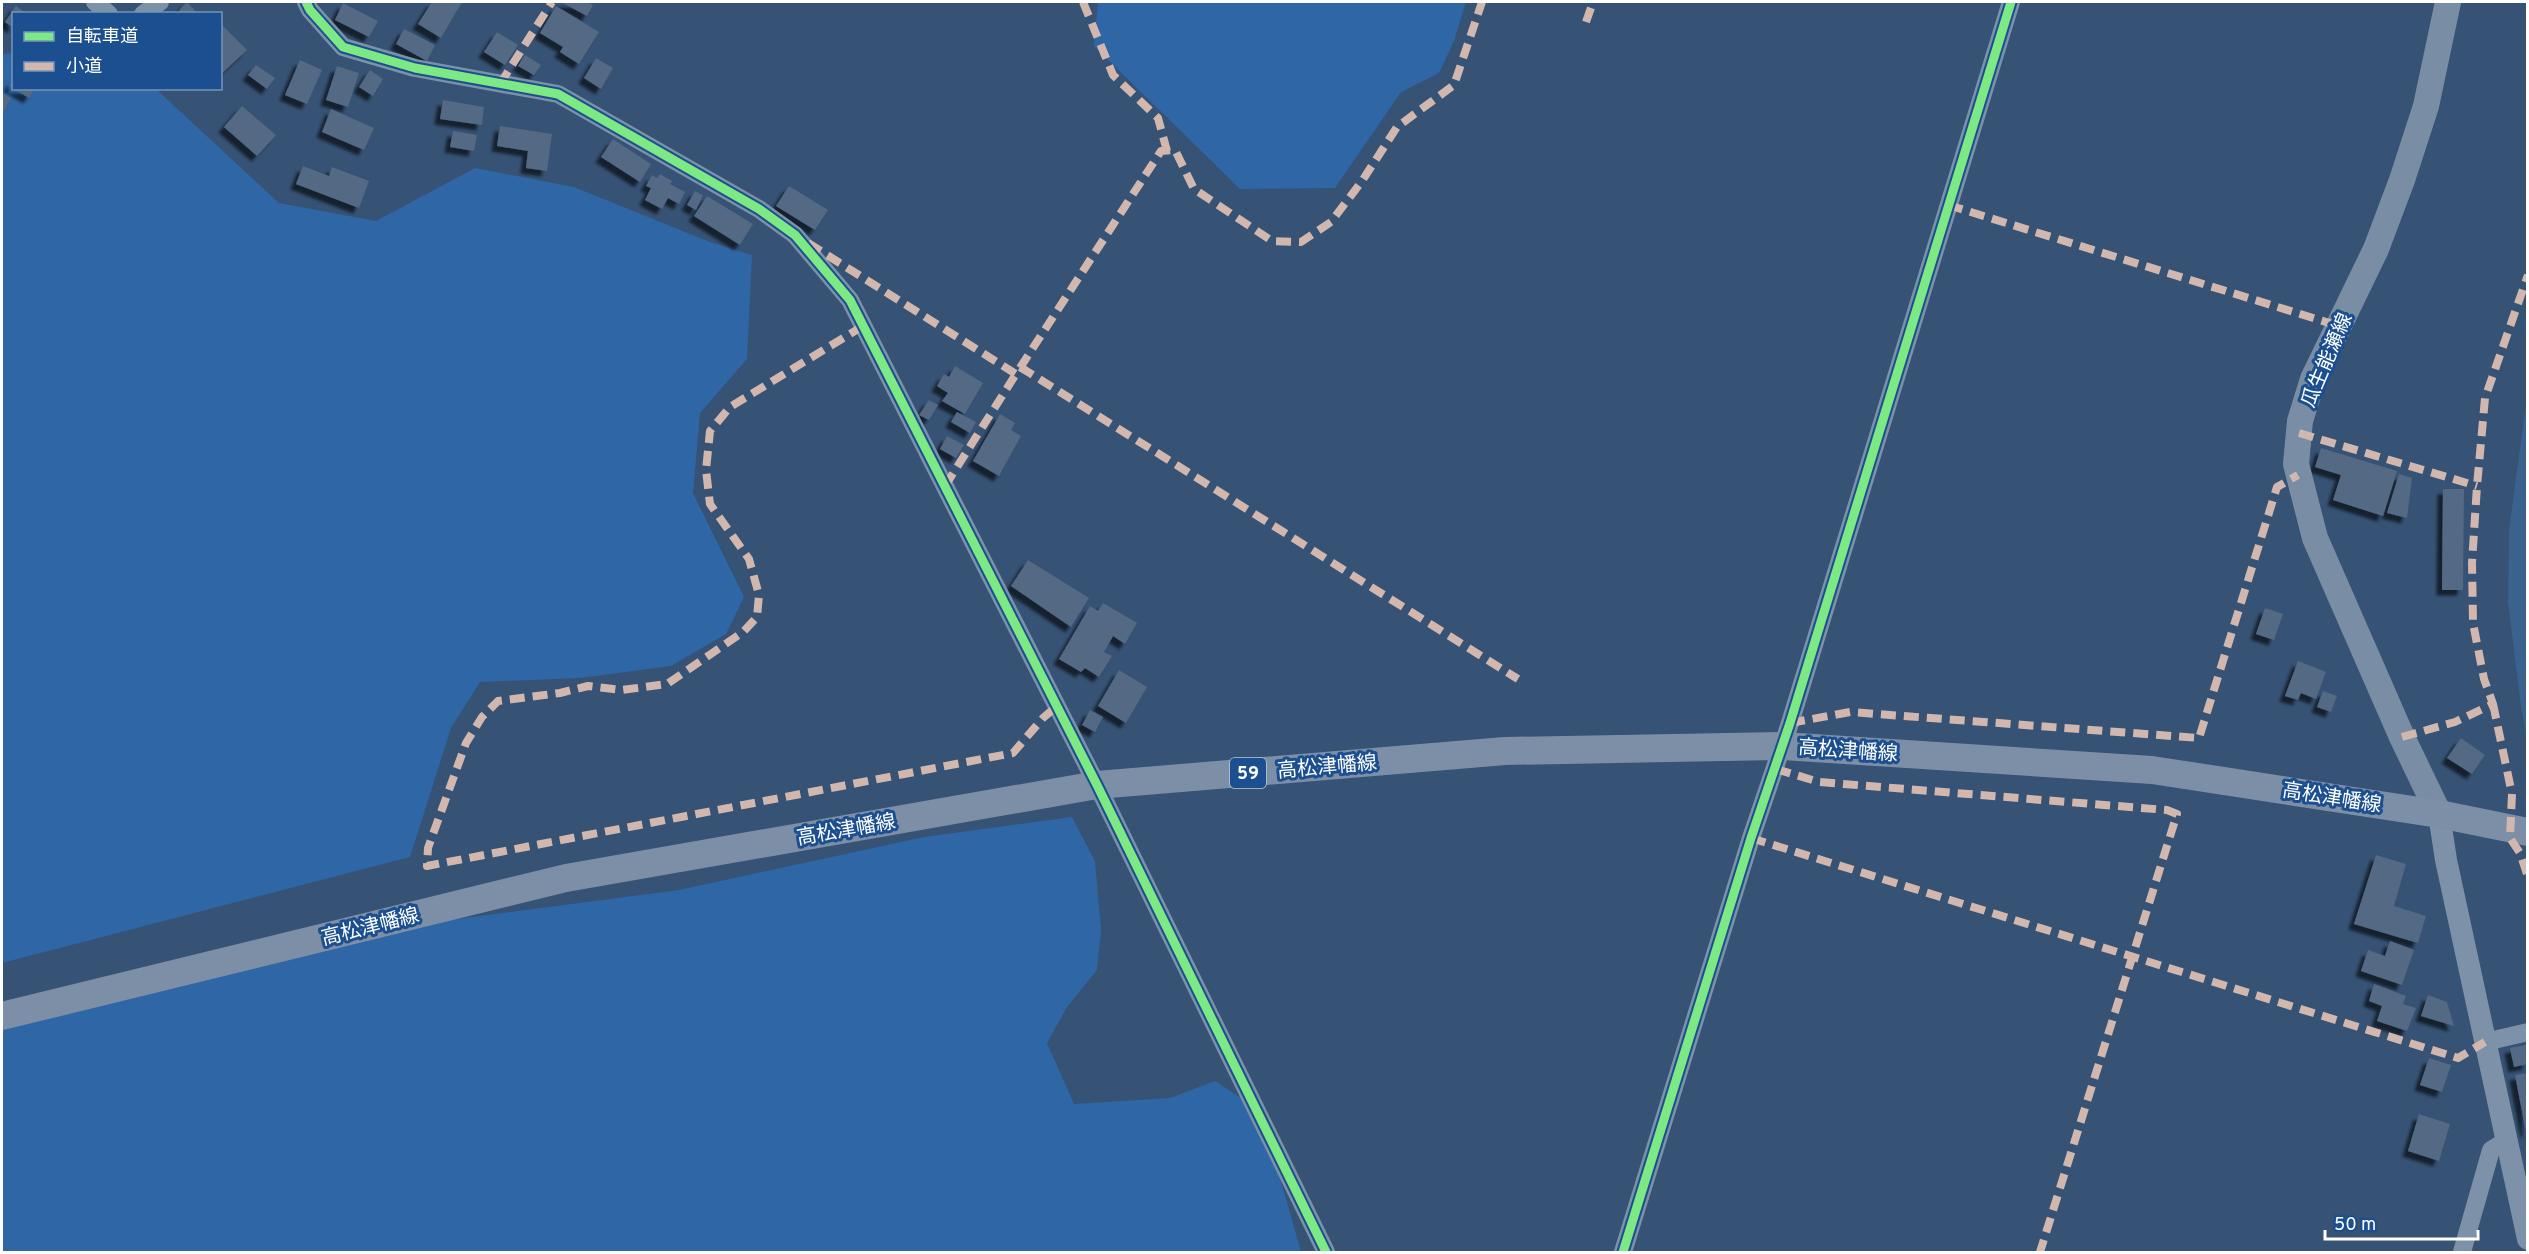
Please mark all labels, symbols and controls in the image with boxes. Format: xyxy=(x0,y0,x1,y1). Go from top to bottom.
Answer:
legend xyxy=(12,12,222,90)
text: 自転車道 xyxy=(66,26,138,49)
text: 小道 xyxy=(66,56,102,79)
street label: 瓜生能瀬線 xyxy=(2296,310,2359,412)
street label: 高松津幡線 xyxy=(1797,736,1899,768)
street label: 高松津幡線 xyxy=(1276,751,1378,785)
road number: 59 xyxy=(1230,758,1266,788)
street label: 高松津幡線 xyxy=(2280,778,2383,820)
street label: 高松津幡線 xyxy=(795,809,898,852)
street label: 高松津幡線 xyxy=(319,903,422,953)
scale bar xyxy=(2325,1203,2478,1241)
text: 50 m xyxy=(2334,1214,2376,1237)

